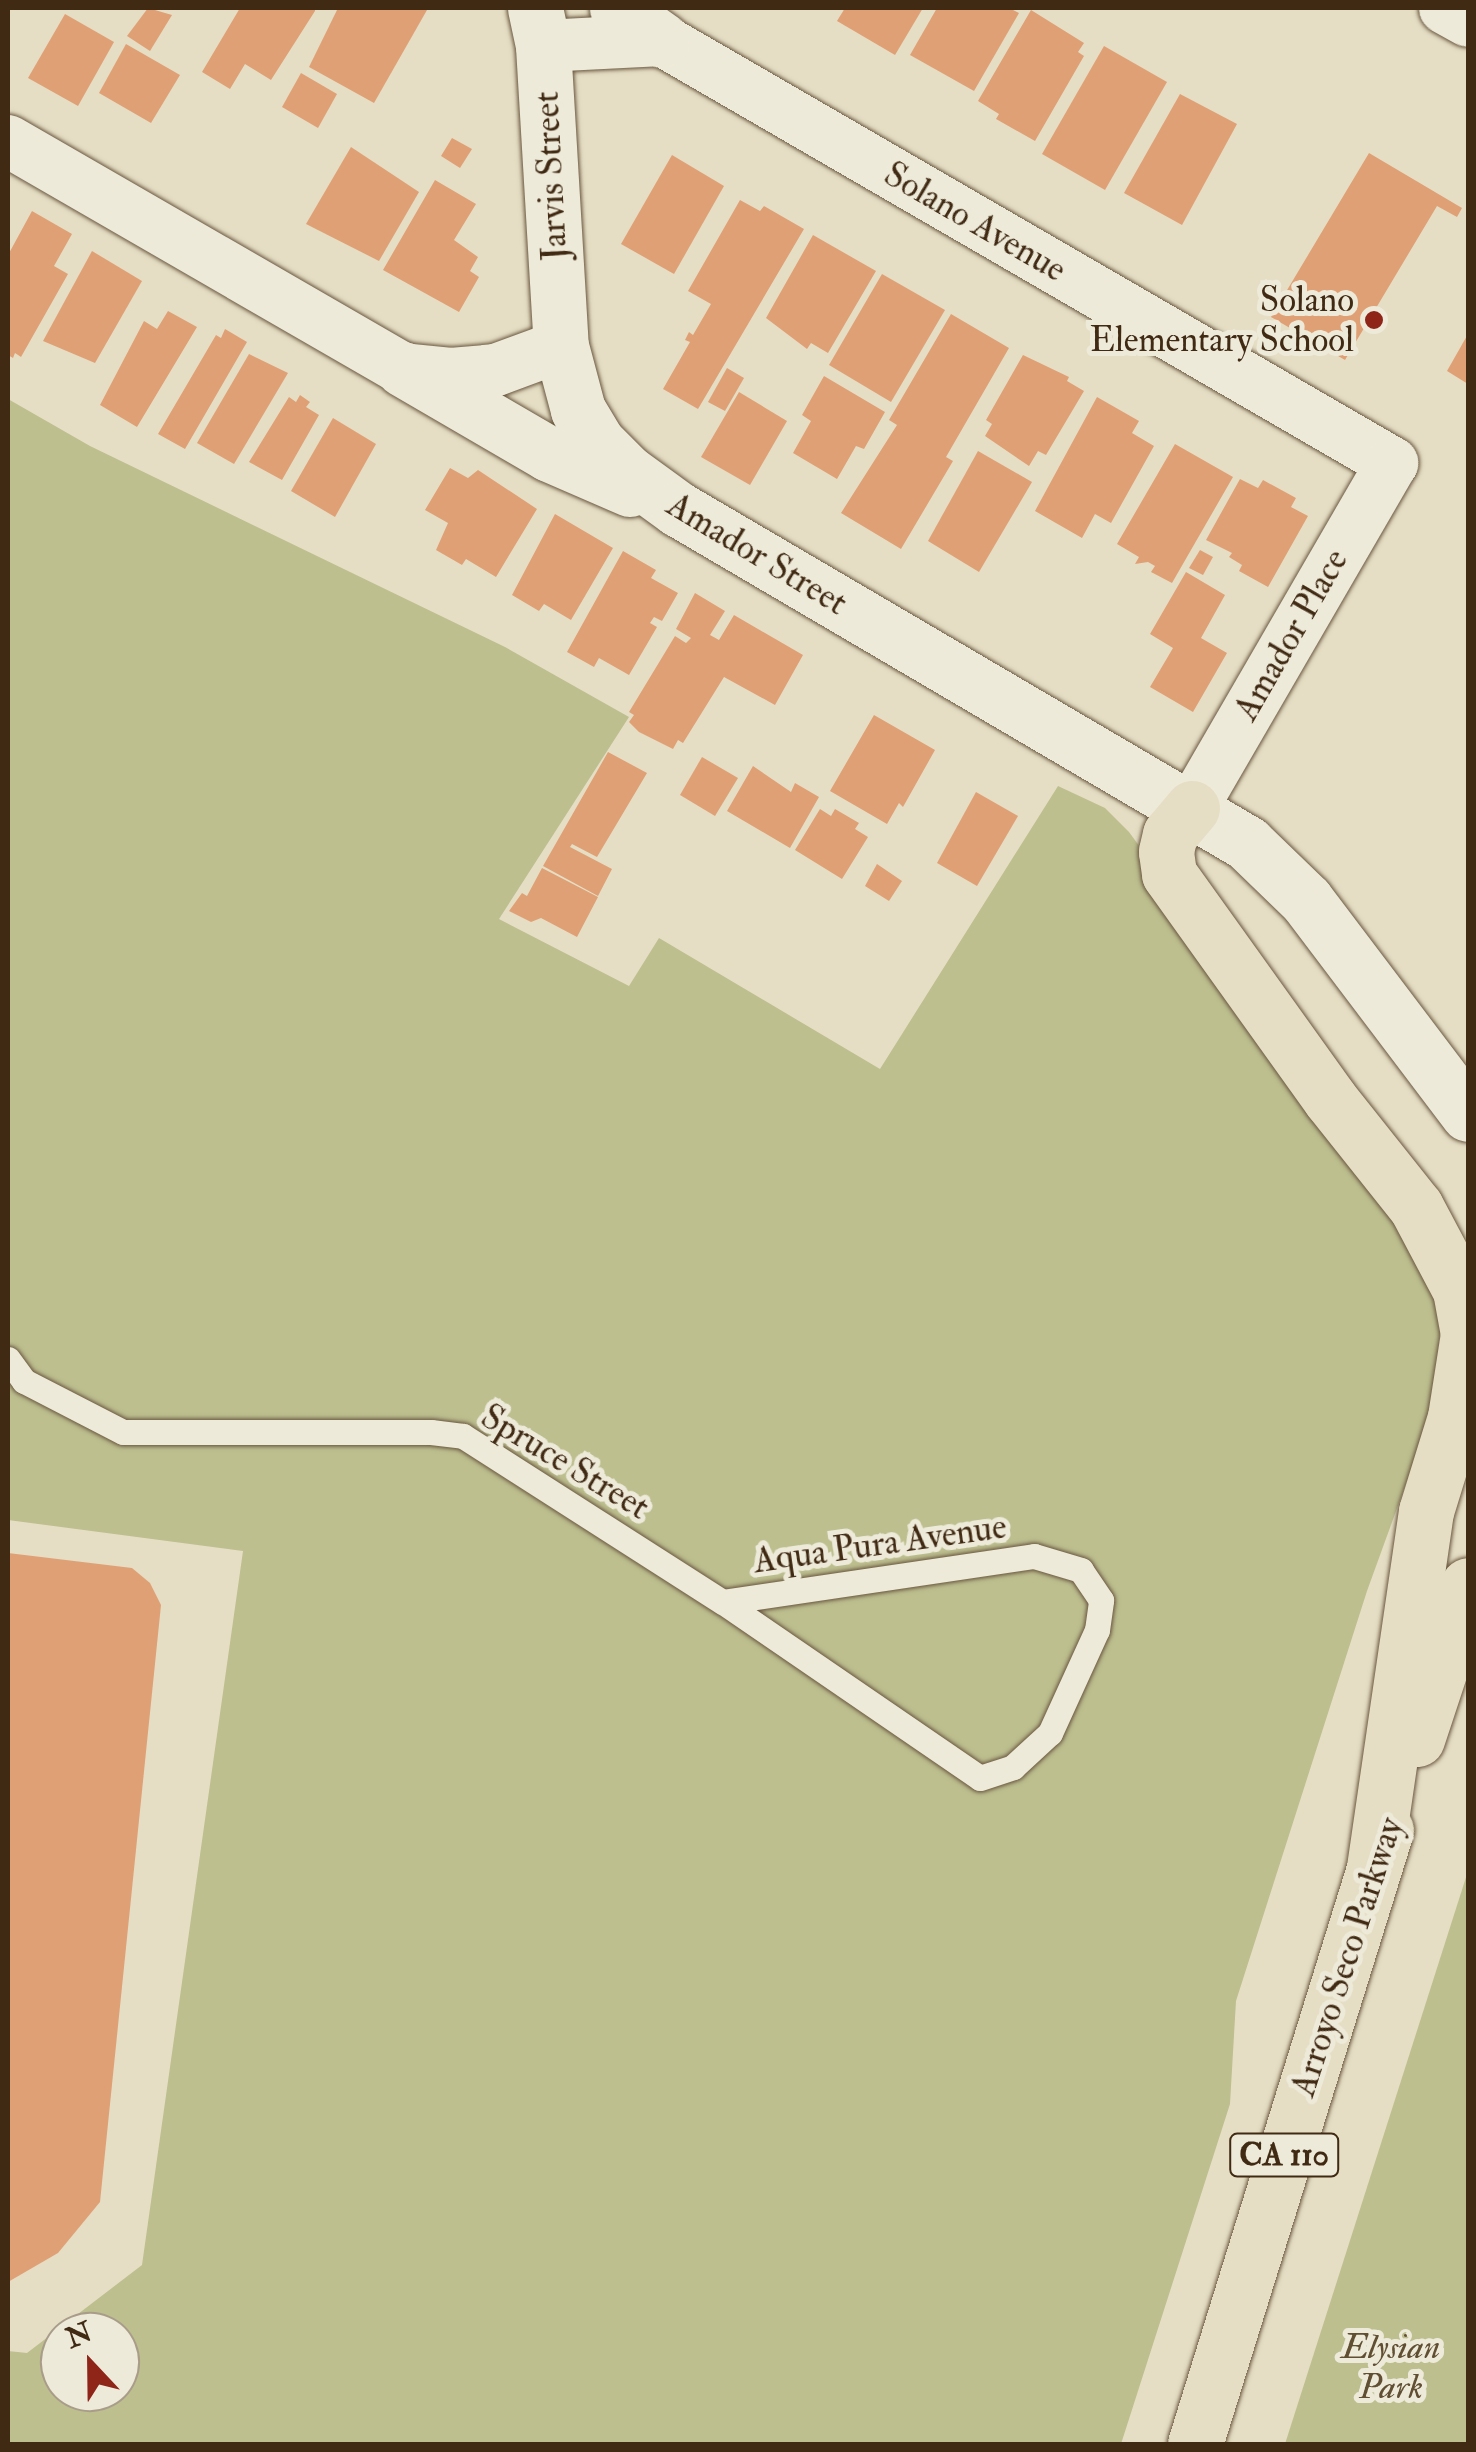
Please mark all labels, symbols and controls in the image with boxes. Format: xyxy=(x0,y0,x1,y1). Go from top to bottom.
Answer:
street label: Jarvis Street xyxy=(526,90,576,262)
street label: Solano Avenue xyxy=(877,153,1073,291)
place label: Solano Elementary School xyxy=(1090,279,1354,361)
marker: Solano Elementary School xyxy=(1363,309,1385,331)
street label: Amador Street xyxy=(659,484,855,624)
street label: Amador Place xyxy=(1225,542,1357,728)
street label: Spruce Street xyxy=(473,1395,657,1529)
street label: Aqua Pura Avenue xyxy=(751,1505,1009,1583)
street label: Arroyo Seco Parkway xyxy=(1282,1812,1412,2102)
road number: CA 110 xyxy=(1229,2128,1339,2182)
north arrow xyxy=(40,2312,140,2412)
text: N xyxy=(61,2315,97,2357)
park label: Elysian Park xyxy=(1342,2326,1440,2408)

